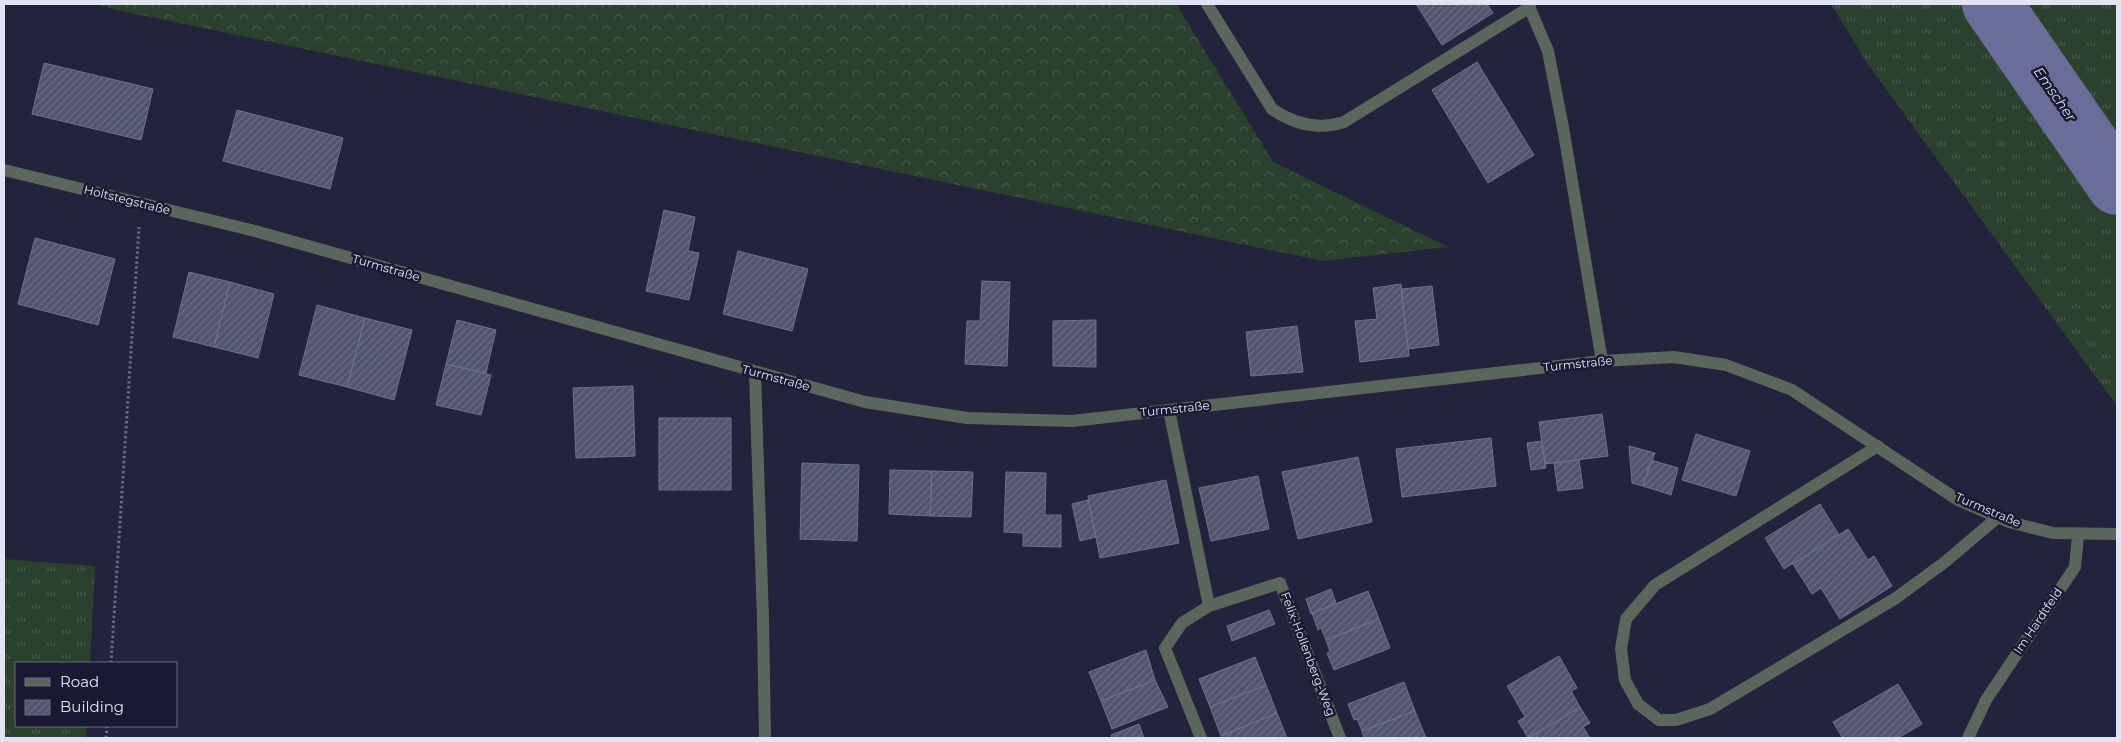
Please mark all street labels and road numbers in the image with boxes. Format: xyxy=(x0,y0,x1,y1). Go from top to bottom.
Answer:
street label: Holtstegstraße xyxy=(82,182,172,218)
street label: Turmstraße xyxy=(351,251,422,284)
street label: Turmstraße xyxy=(1543,352,1613,375)
street label: Turmstraße xyxy=(741,361,812,394)
street label: Turmstraße xyxy=(1140,397,1210,420)
street label: Turmstraße xyxy=(1953,489,2023,530)
street label: Im Hardtfeld xyxy=(2010,585,2065,657)
street label: Felix-Hollenberg-Weg xyxy=(1278,590,1339,718)

